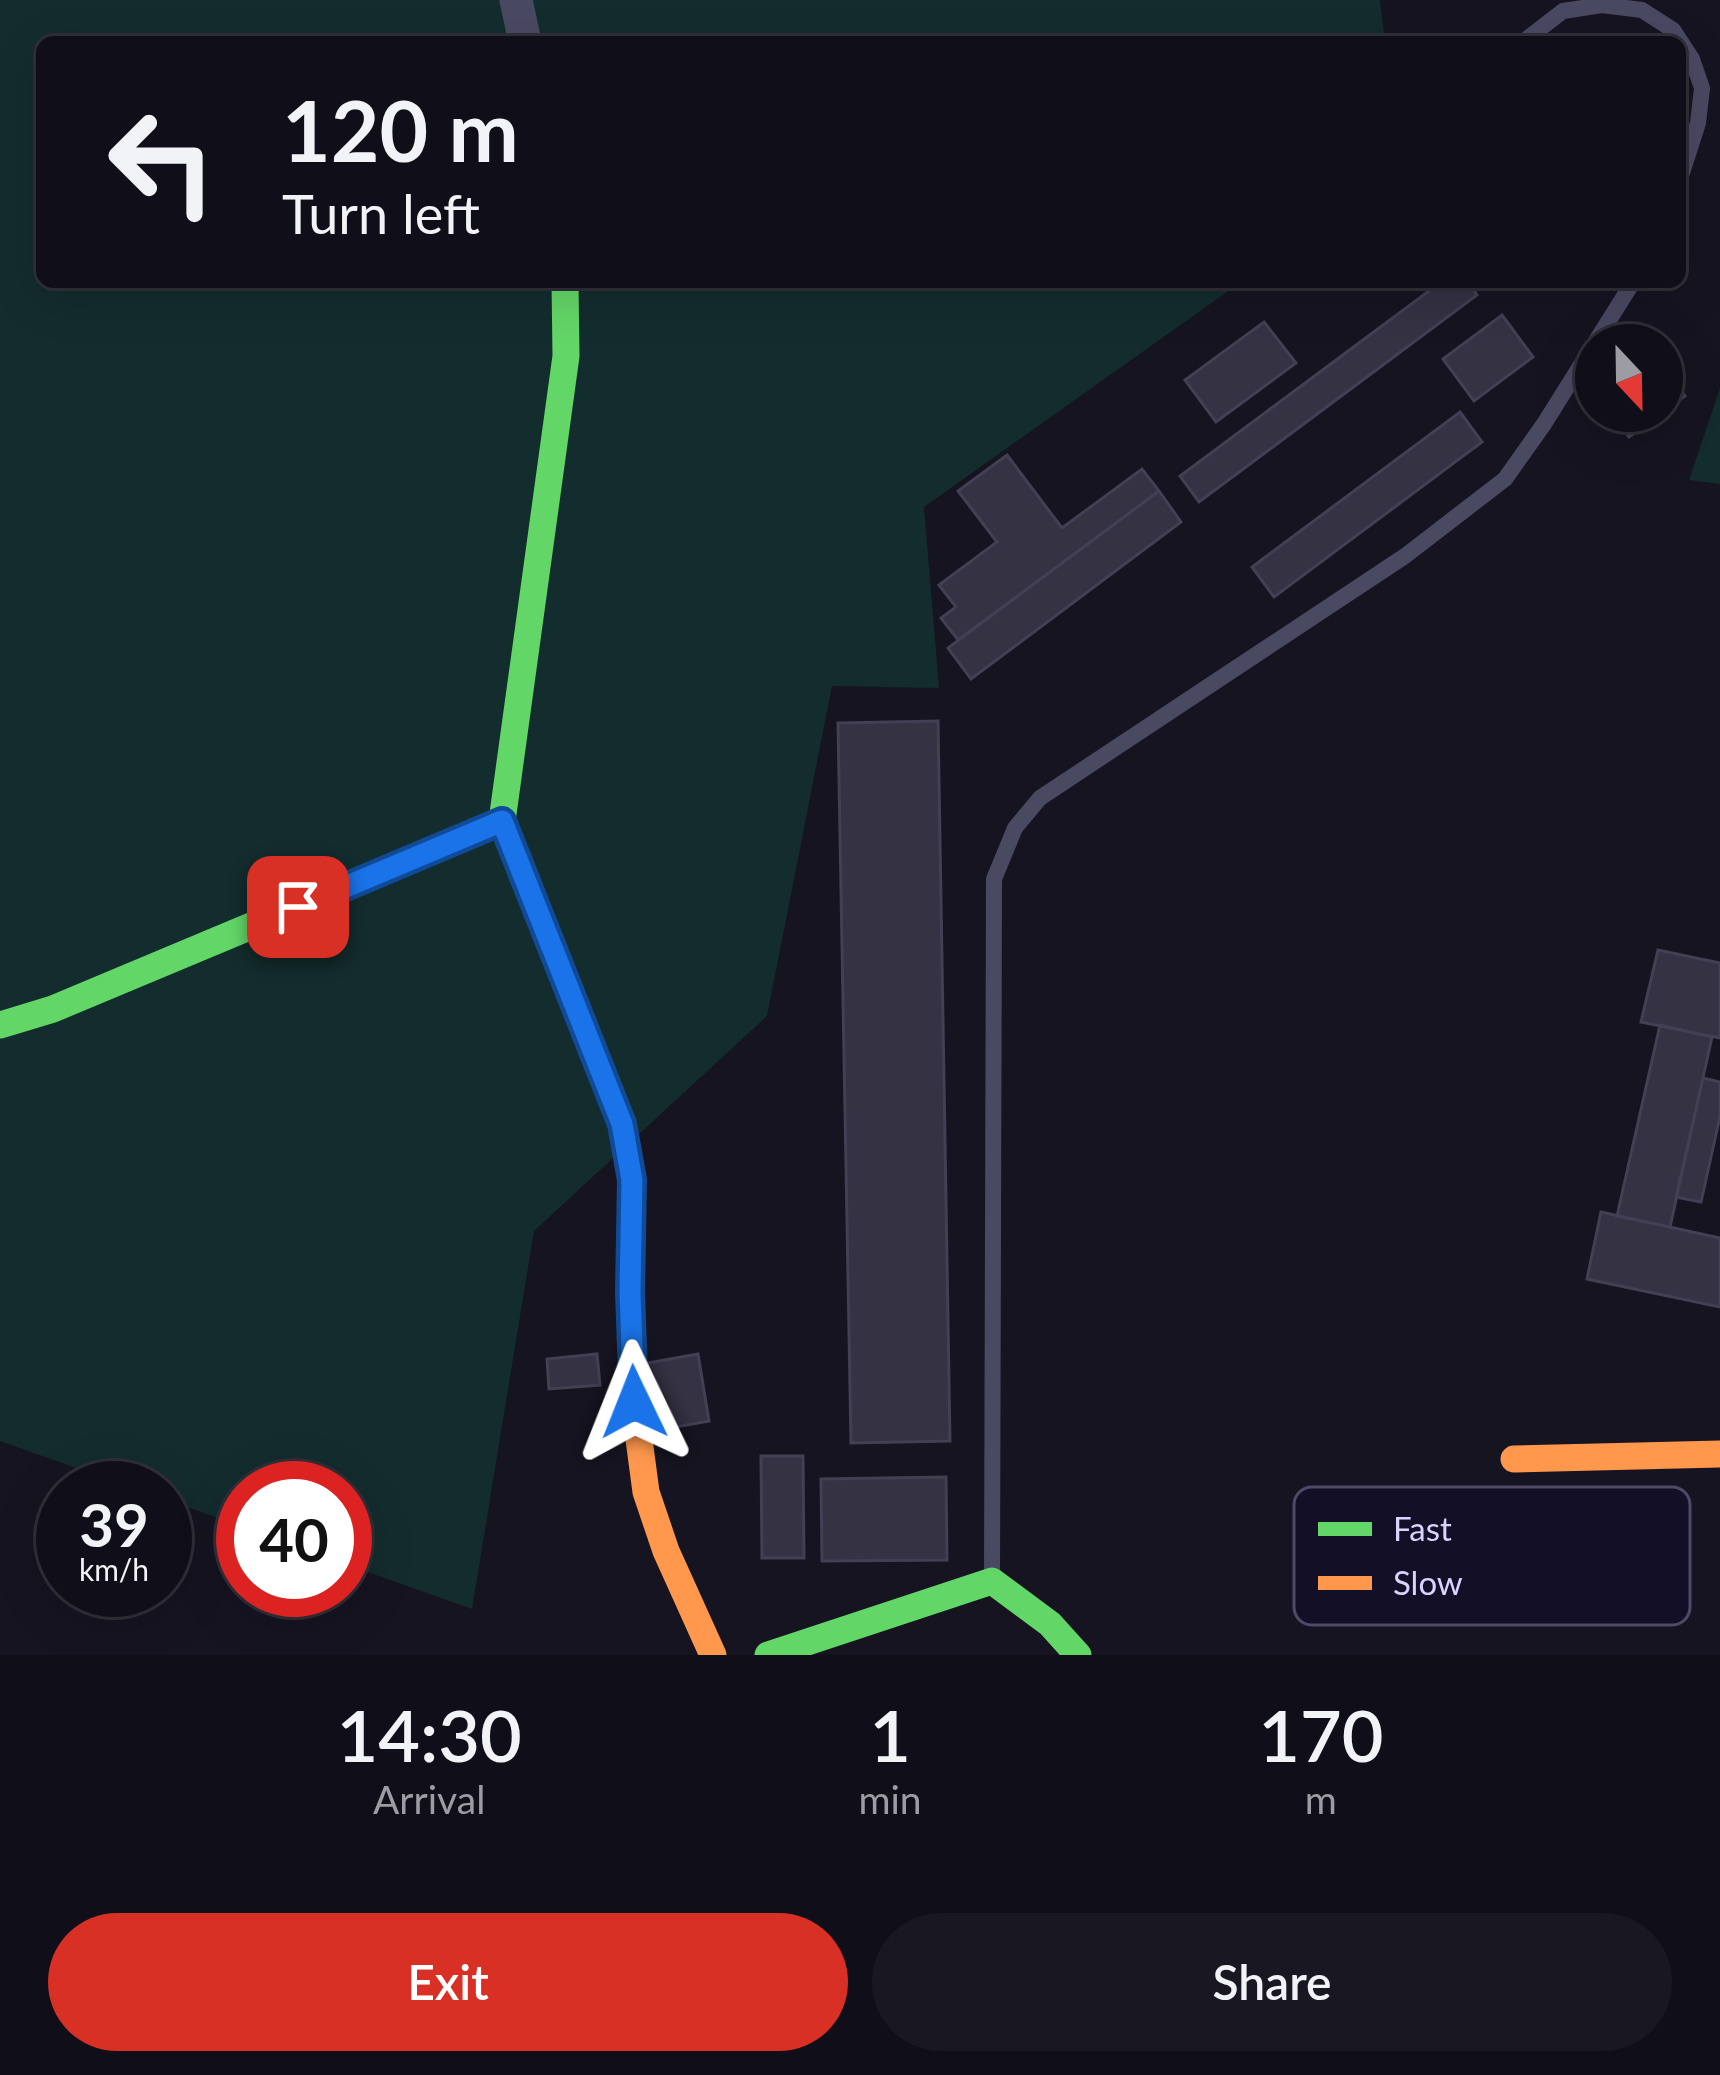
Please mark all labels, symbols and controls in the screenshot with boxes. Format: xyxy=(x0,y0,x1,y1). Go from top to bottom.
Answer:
text: 120 m xyxy=(282,79,519,180)
icon: left xyxy=(84,84,240,240)
text: Turn left xyxy=(282,181,480,246)
north arrow xyxy=(1575,324,1683,432)
map controls xyxy=(1575,324,1683,432)
pin xyxy=(247,856,349,958)
icon: arrive xyxy=(265,874,331,940)
position arrow xyxy=(571,1339,697,1465)
speed limit sign: 40 xyxy=(216,1461,372,1617)
legend xyxy=(1294,1487,1690,1625)
text: 39 xyxy=(79,1488,149,1560)
text: Fast xyxy=(1393,1508,1452,1548)
text: km/h xyxy=(79,1551,149,1587)
text: Slow xyxy=(1393,1562,1463,1602)
text: 14:30 xyxy=(337,1691,522,1777)
text: 1 xyxy=(869,1691,911,1777)
text: 170 xyxy=(1258,1691,1383,1777)
text: Arrival xyxy=(373,1776,485,1822)
text: min xyxy=(858,1776,922,1822)
text: m xyxy=(1305,1776,1337,1822)
button: Exit xyxy=(48,1913,848,2051)
button: Share xyxy=(872,1913,1672,2051)

